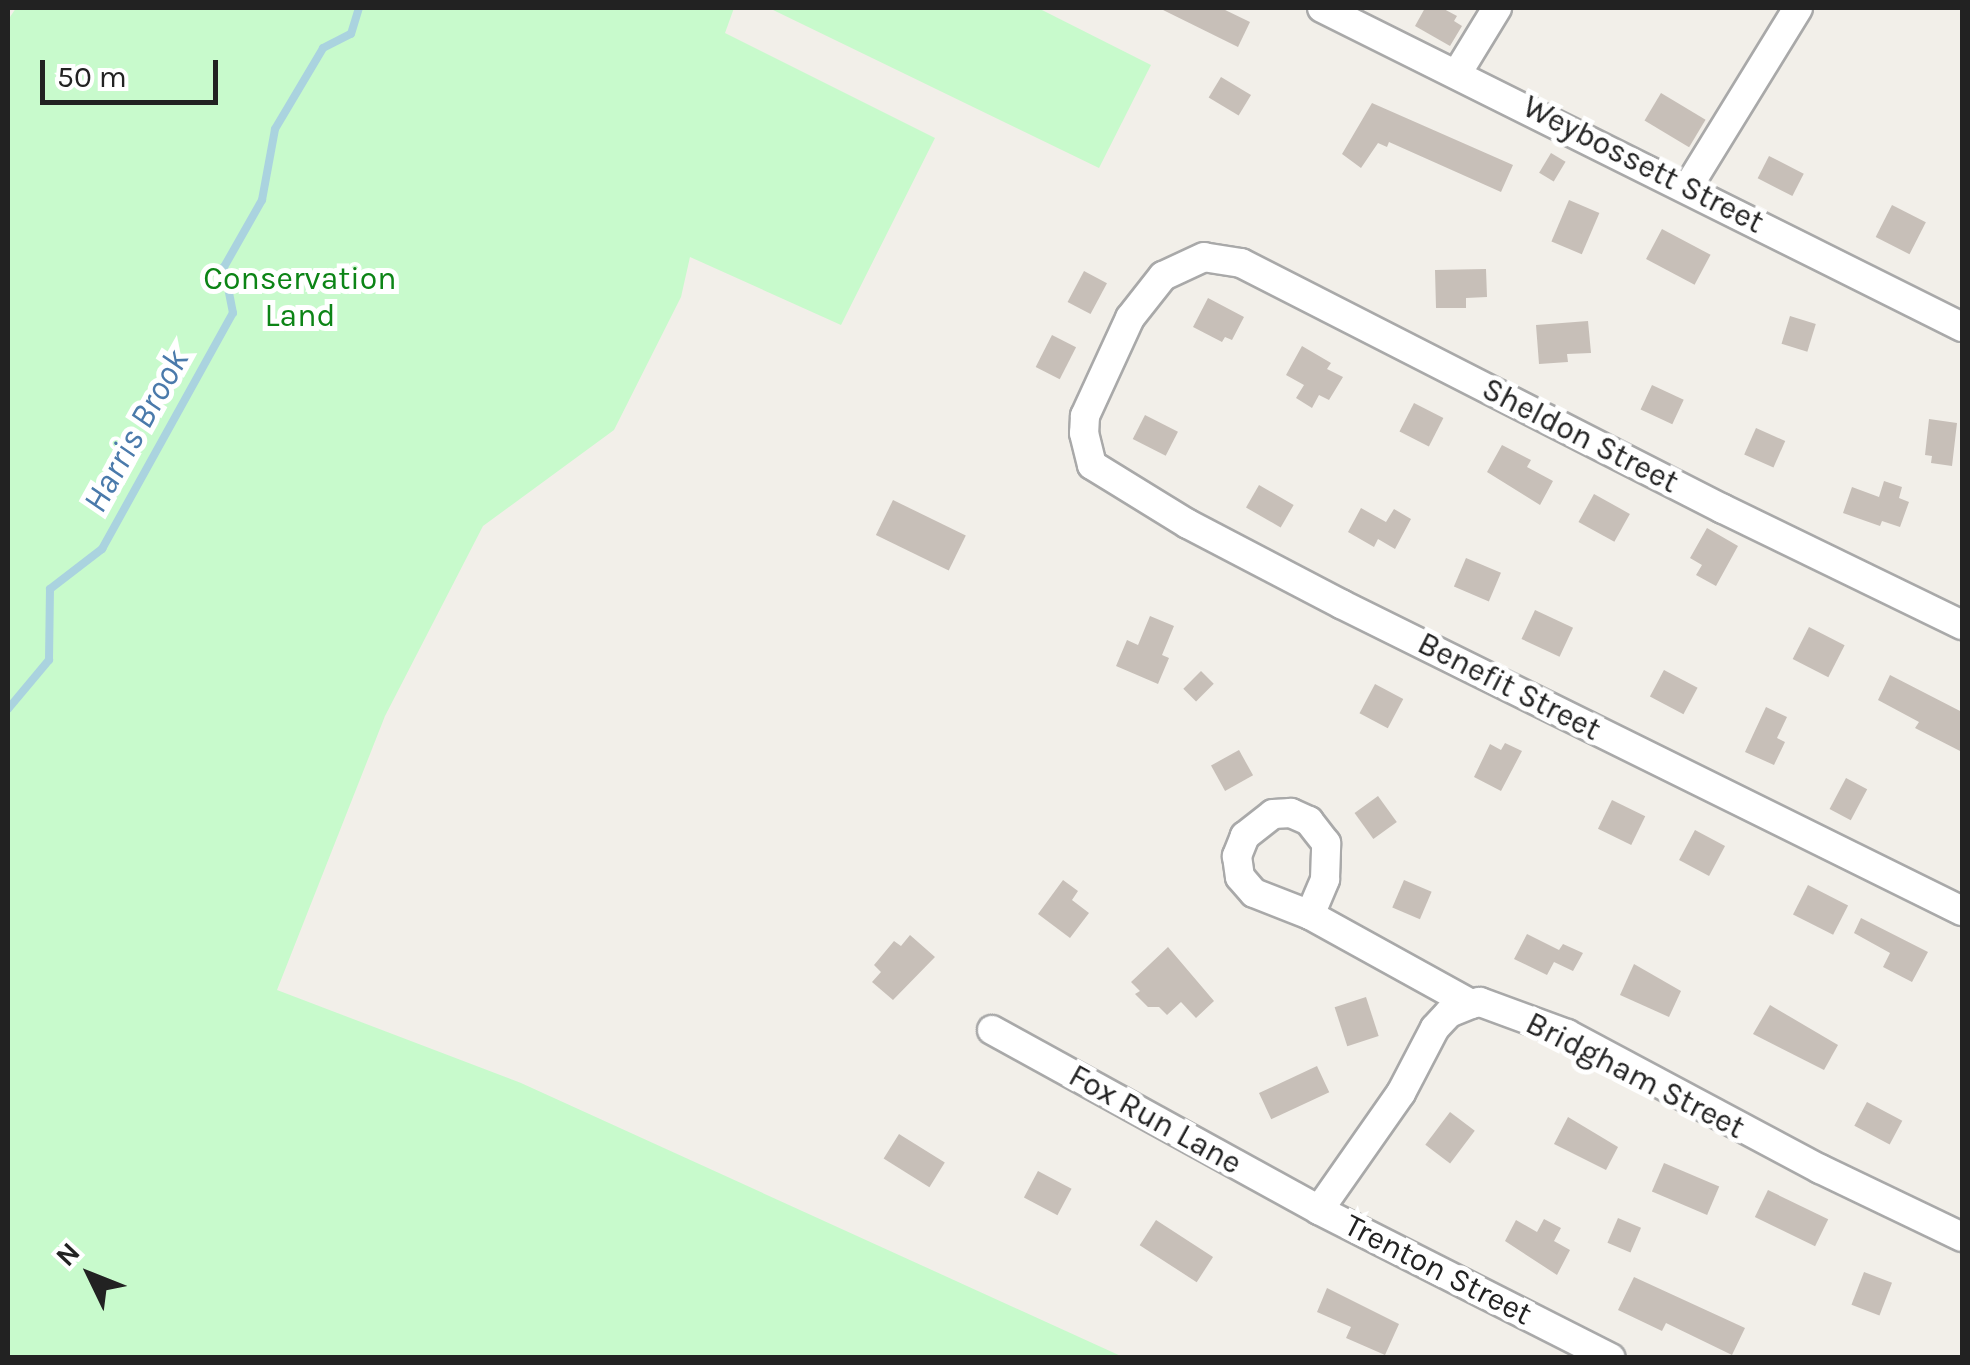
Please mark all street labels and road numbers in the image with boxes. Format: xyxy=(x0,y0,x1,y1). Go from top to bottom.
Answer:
street label: Weybossett Street xyxy=(1516,88,1770,242)
street label: Sheldon Street xyxy=(1475,370,1685,502)
street label: Benefit Street xyxy=(1411,624,1607,750)
street label: Bridgham Street xyxy=(1519,1004,1751,1148)
street label: Fox Run Lane xyxy=(1062,1057,1248,1183)
street label: Trenton Street xyxy=(1338,1206,1538,1334)

